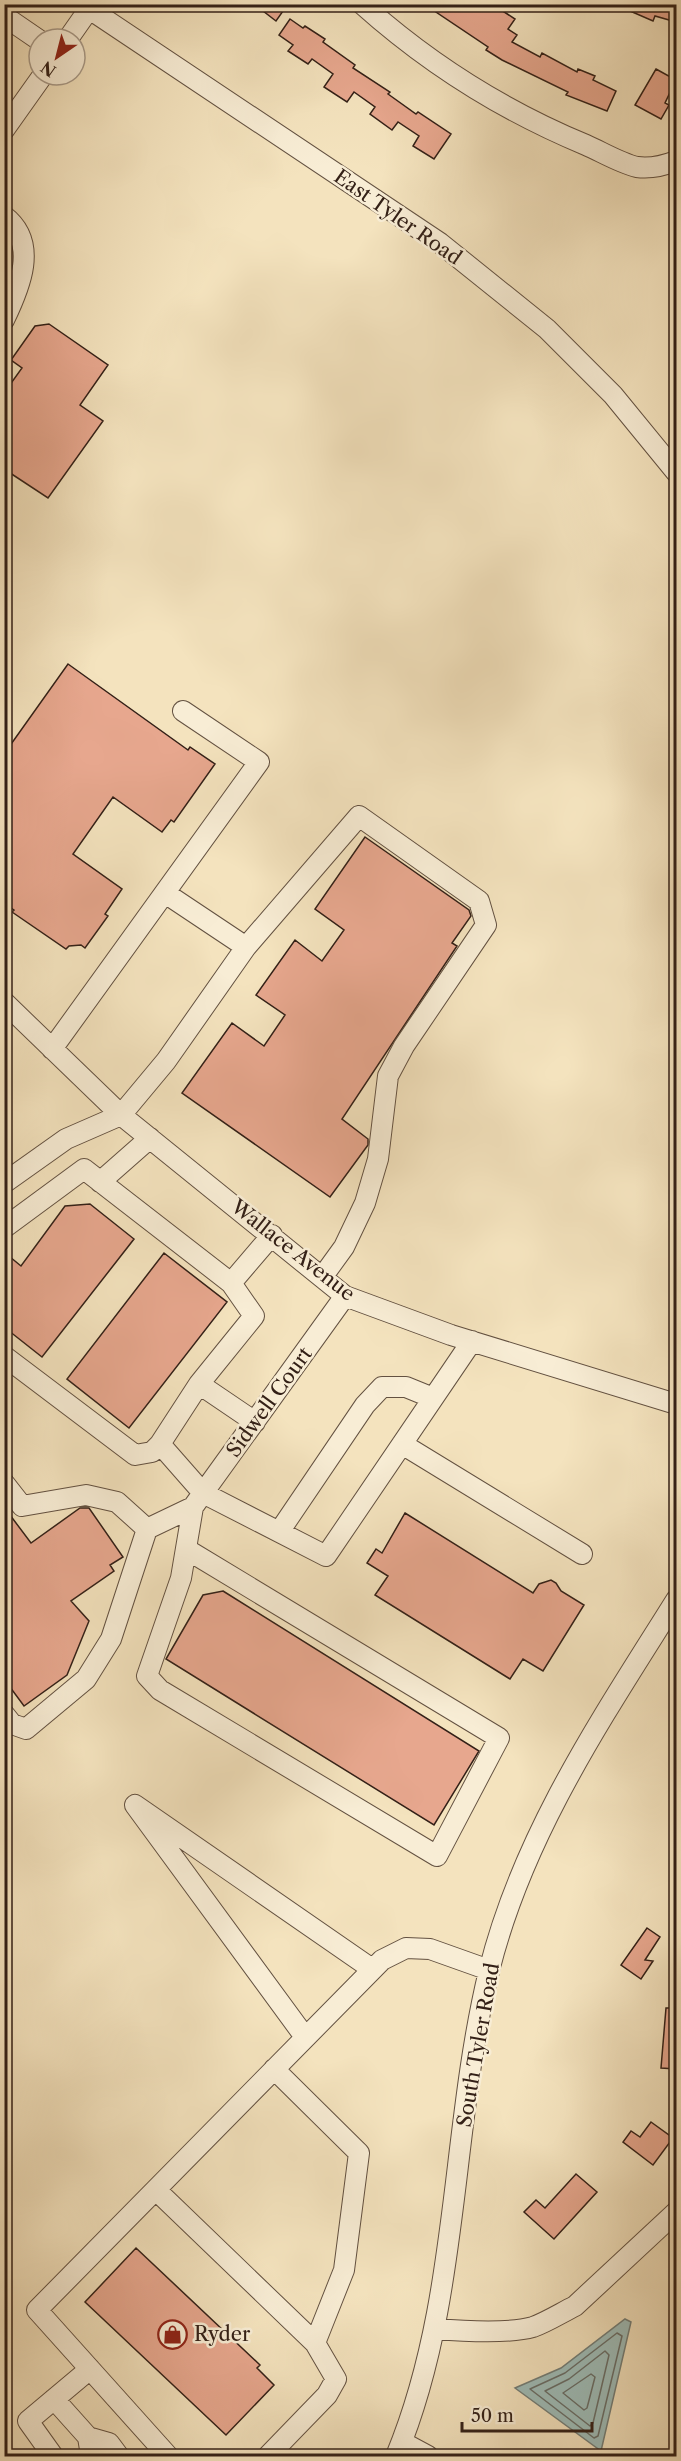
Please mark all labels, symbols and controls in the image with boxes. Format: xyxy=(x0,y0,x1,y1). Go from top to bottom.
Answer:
north arrow xyxy=(27,27,87,87)
text: N xyxy=(37,57,60,81)
street label: East Tyler Road xyxy=(330,164,466,270)
street label: Wallace Avenue xyxy=(226,1194,360,1306)
street label: Sidwell Court xyxy=(221,1342,317,1462)
street label: South Tyler Road xyxy=(452,1961,504,2129)
shop icon: Ryder xyxy=(157,2318,189,2350)
place label: Ryder xyxy=(194,2322,251,2346)
scale bar xyxy=(462,2395,592,2433)
text: 50 m xyxy=(471,2405,514,2427)

